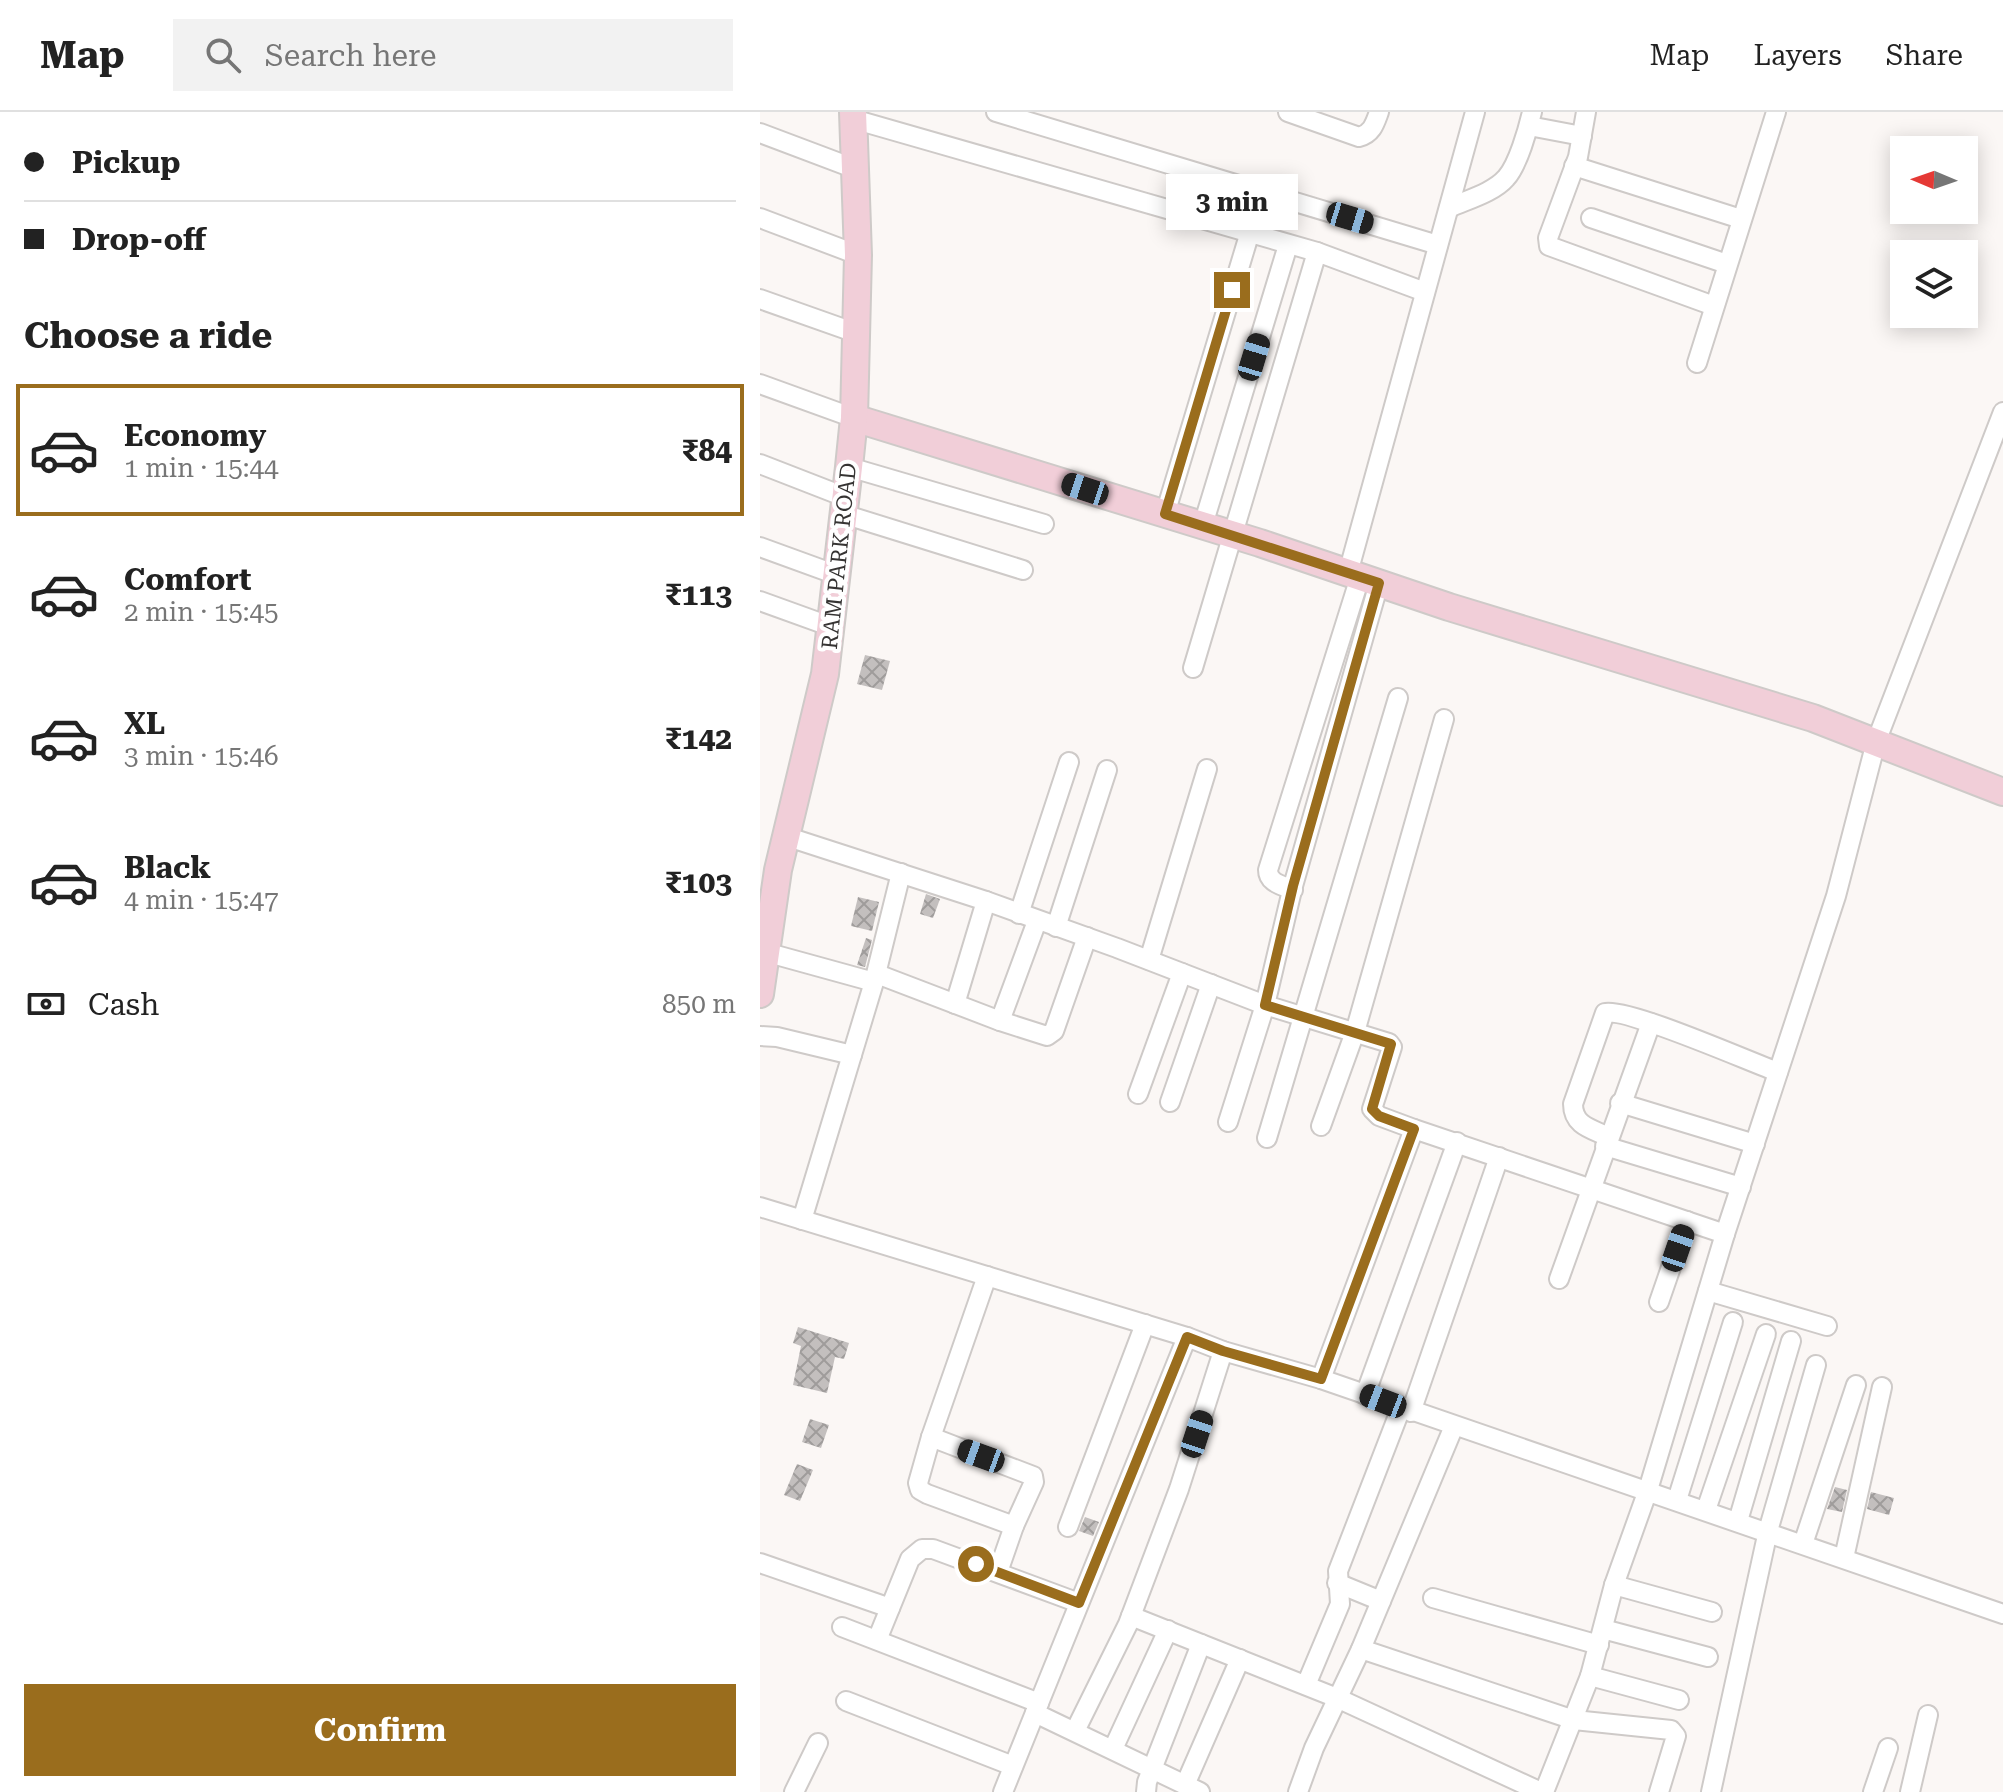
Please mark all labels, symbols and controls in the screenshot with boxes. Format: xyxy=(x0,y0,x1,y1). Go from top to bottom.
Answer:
search box xyxy=(173,19,733,91)
text: Map xyxy=(40,33,125,77)
icon: search xyxy=(201,33,245,77)
text: Search here xyxy=(265,38,437,73)
text: Map xyxy=(1650,39,1709,72)
text: Layers xyxy=(1753,39,1842,72)
text: Share xyxy=(1886,39,1963,72)
north arrow xyxy=(1890,136,1978,224)
map controls xyxy=(1890,136,1978,328)
text: Pickup xyxy=(72,145,180,180)
callout: 3 min xyxy=(1166,174,1298,230)
text: 3 min xyxy=(1196,187,1268,217)
car xyxy=(1324,200,1376,236)
text: Drop-off xyxy=(72,222,206,257)
button: layers xyxy=(1890,240,1978,328)
route end xyxy=(1214,272,1250,308)
text: Choose a ride xyxy=(24,315,272,357)
car xyxy=(1236,331,1272,383)
icon: car xyxy=(28,414,100,486)
text: Economy xyxy=(124,418,266,453)
text: ₹84 xyxy=(682,433,732,468)
text: 1 min · 15:44 xyxy=(124,453,279,483)
street label: RAM PARK ROAD xyxy=(817,461,861,651)
car xyxy=(1058,470,1112,508)
icon: car xyxy=(28,558,100,630)
text: Comfort xyxy=(124,562,251,597)
text: ₹113 xyxy=(665,577,732,612)
text: 2 min · 15:45 xyxy=(124,597,279,627)
icon: car xyxy=(28,702,100,774)
text: XL xyxy=(124,706,165,741)
text: ₹142 xyxy=(665,721,732,756)
text: 3 min · 15:46 xyxy=(124,741,279,771)
icon: car xyxy=(28,846,100,918)
text: Black xyxy=(124,850,211,885)
text: ₹103 xyxy=(665,865,732,900)
text: 4 min · 15:47 xyxy=(124,885,279,915)
icon: cash xyxy=(24,982,68,1026)
text: Cash xyxy=(88,987,159,1022)
text: 850 m xyxy=(662,989,736,1019)
car xyxy=(1659,1221,1697,1275)
car xyxy=(1356,1381,1410,1421)
car xyxy=(1178,1407,1216,1461)
car xyxy=(954,1437,1008,1475)
route start xyxy=(958,1546,994,1582)
button: Confirm xyxy=(24,1684,736,1776)

